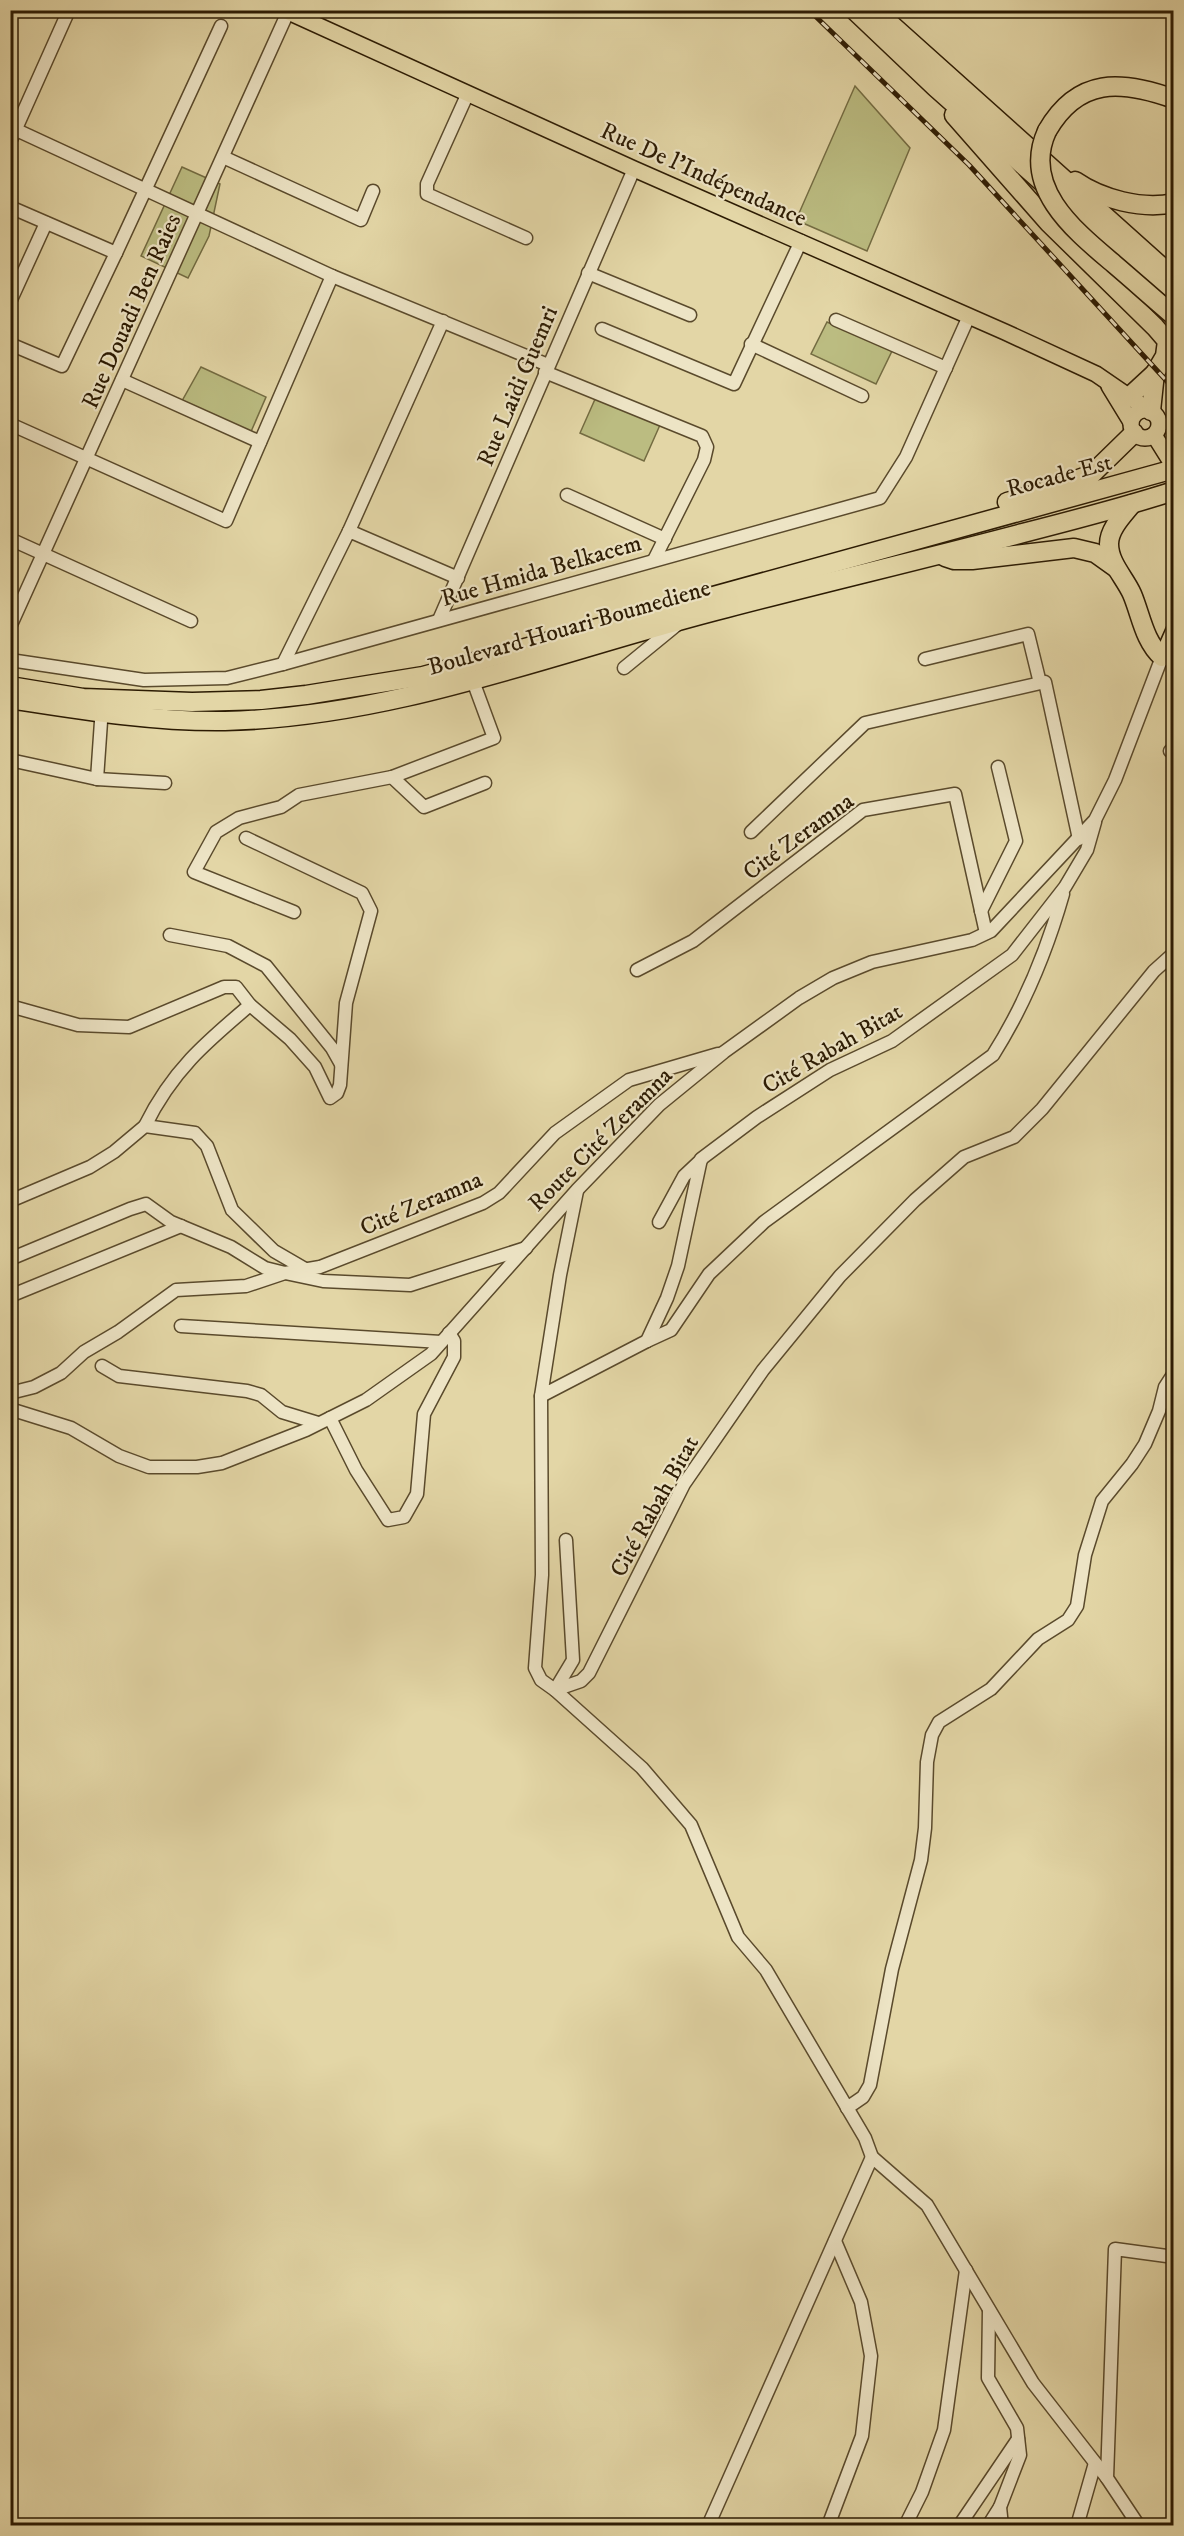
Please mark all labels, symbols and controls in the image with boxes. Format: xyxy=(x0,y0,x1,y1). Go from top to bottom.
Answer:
street label: Rue De l'Indépendance xyxy=(596,116,811,234)
street label: Rue Douadi Ben Raies xyxy=(75,209,188,414)
street label: Rue Laidi Guemri xyxy=(471,302,565,471)
street label: Rocade Est xyxy=(1003,447,1116,504)
street label: Rue Hmida Belkacem xyxy=(438,528,645,614)
street label: Boulevard Houari Boumediene xyxy=(425,573,714,683)
street label: Cité Zeramna xyxy=(737,786,861,887)
street label: Cité Rabah Bitat xyxy=(757,997,908,1101)
street label: Route Cité Zeramna xyxy=(522,1061,680,1218)
street label: Cité Zeramna xyxy=(356,1164,488,1243)
street label: Cité Rabah Bitat xyxy=(604,1430,706,1582)

